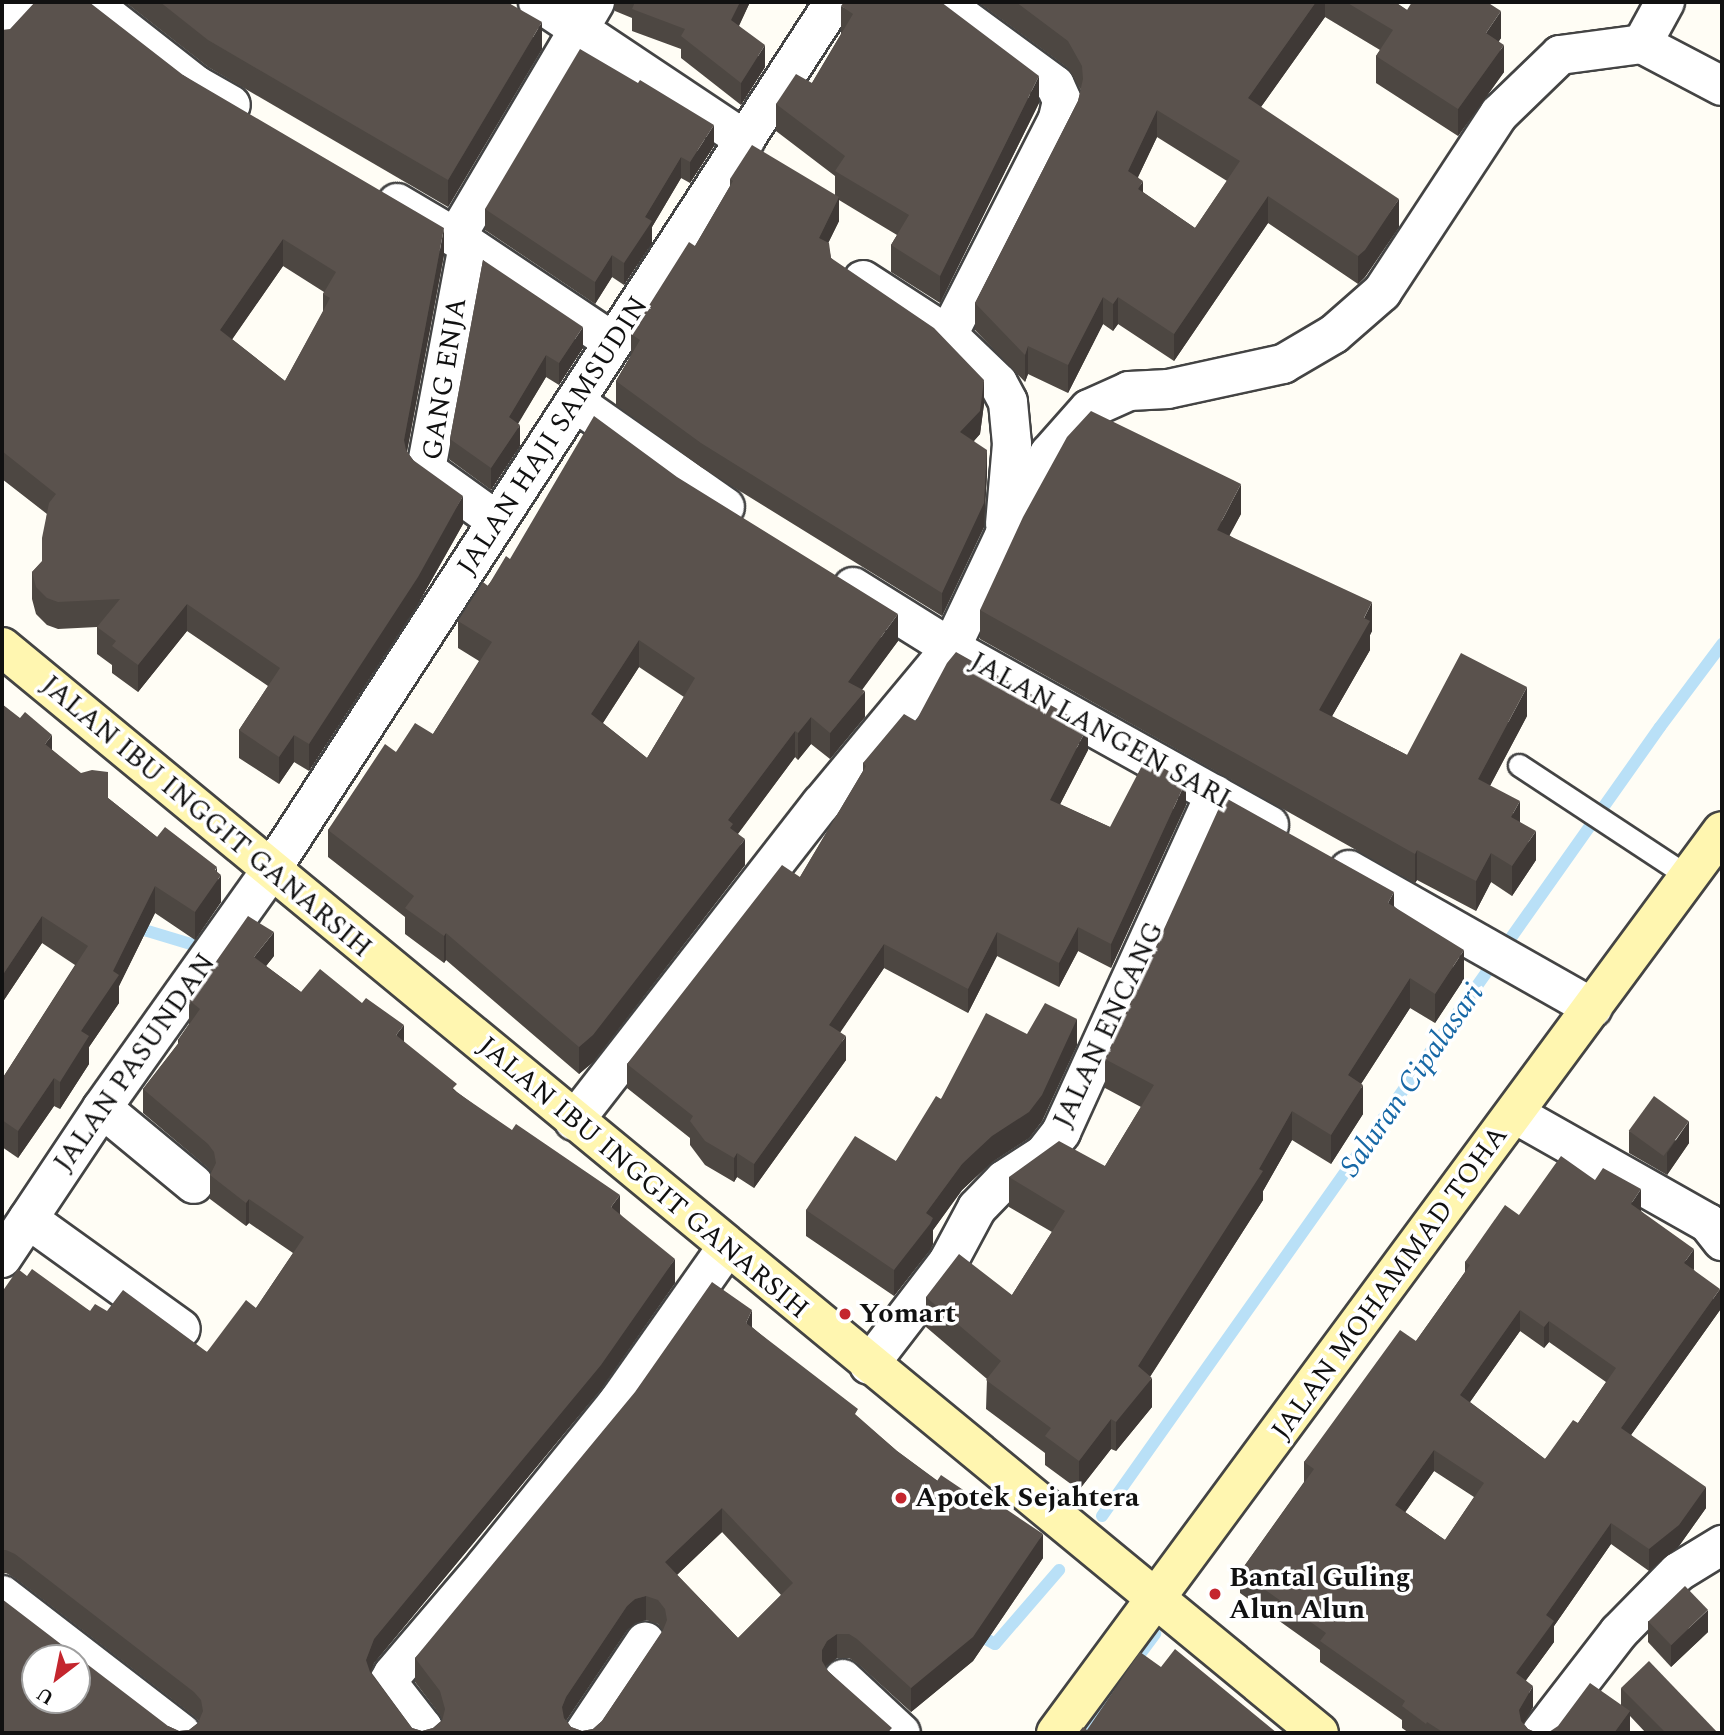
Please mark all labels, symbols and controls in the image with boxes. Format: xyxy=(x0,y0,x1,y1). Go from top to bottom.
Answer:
street label: JALAN HAJI SAMSUDIN xyxy=(450,290,656,582)
street label: GANG ENJA xyxy=(416,295,474,463)
street label: JALAN LANGEN SARI xyxy=(964,645,1236,817)
street label: JALAN IBU INGGIT GANARSIH xyxy=(34,669,378,965)
street label: JALAN ENCANG xyxy=(1047,917,1171,1133)
street label: JALAN PASUNDAN xyxy=(47,947,223,1179)
water label: Saluran Cipalasari xyxy=(1332,976,1492,1184)
street label: JALAN IBU INGGIT GANARSIH xyxy=(471,1030,815,1326)
street label: JALAN MOHAMMAD TOHA xyxy=(1265,1119,1515,1447)
place label: Yomart xyxy=(859,1297,956,1331)
marker: Yomart xyxy=(837,1306,853,1322)
place label: Apotek Sejahtera xyxy=(915,1481,1139,1515)
marker: Apotek Sejahtera xyxy=(893,1490,909,1506)
place label: Bantal Guling Alun Alun xyxy=(1229,1561,1411,1627)
marker: Bantal Guling Alun Alun xyxy=(1207,1586,1223,1602)
north arrow xyxy=(21,1644,91,1714)
text: U xyxy=(31,1679,60,1712)

